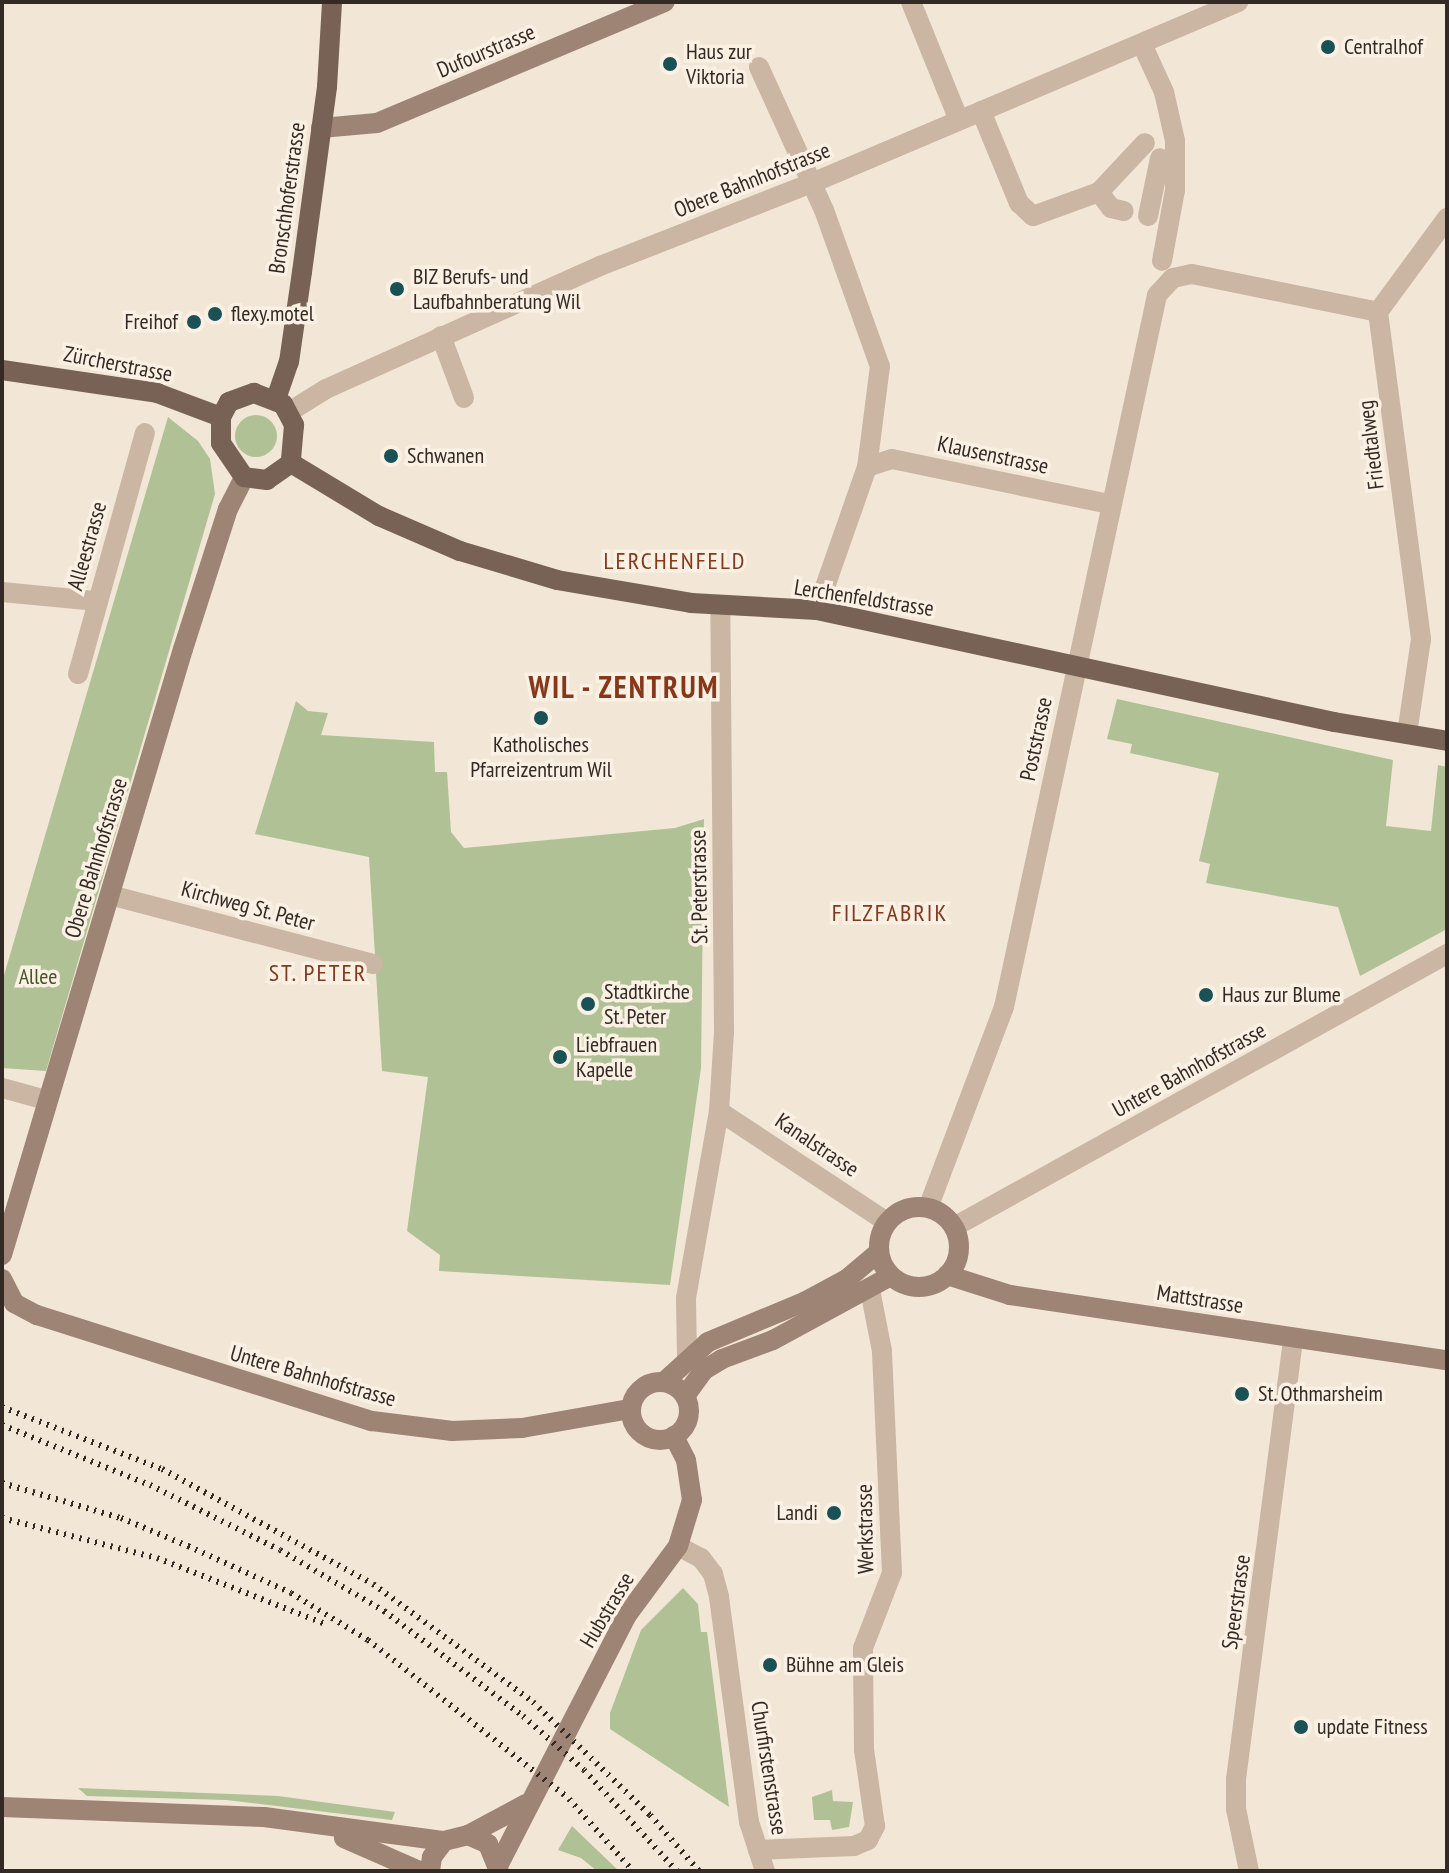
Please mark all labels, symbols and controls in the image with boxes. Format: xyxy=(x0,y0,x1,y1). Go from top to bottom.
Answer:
street label: Dufourstrasse xyxy=(433,19,539,83)
place label: Centralhof xyxy=(1344,34,1423,60)
place label: Haus zur Viktoria xyxy=(686,38,752,90)
marker: Centralhof xyxy=(1319,38,1337,56)
marker: Haus zur Viktoria xyxy=(661,55,679,73)
street label: Bronschhoferstrasse xyxy=(263,121,311,275)
street label: Obere Bahnhofstrasse xyxy=(670,137,834,223)
place label: BIZ Berufs- und Laufbahnberatung Wil xyxy=(413,263,581,314)
marker: BIZ Berufs- und Laufbahnberatung Wil xyxy=(388,280,406,298)
place label: flexy.motel xyxy=(231,301,314,327)
marker: flexy.motel xyxy=(206,305,224,323)
place label: Freihof xyxy=(124,309,178,335)
marker: Freihof xyxy=(185,313,203,331)
street label: Zürcherstrasse xyxy=(61,341,175,387)
street label: Friedtalweg xyxy=(1352,399,1390,491)
street label: Klausenstrasse xyxy=(935,430,1051,480)
place label: Schwanen xyxy=(407,443,484,469)
marker: Schwanen xyxy=(382,447,400,465)
street label: Alleestrasse xyxy=(62,499,112,593)
district label: LERCHENFELD xyxy=(604,547,746,575)
street label: Lerchenfeldstrasse xyxy=(792,574,936,622)
district label: WIL - ZENTRUM xyxy=(526,669,722,705)
street label: Poststrasse xyxy=(1014,695,1058,783)
marker: Katholisches Pfarreizentrum Wil xyxy=(532,709,550,727)
place label: Katholisches Pfarreizentrum Wil xyxy=(470,731,612,782)
street label: Obere Bahnhofstrasse xyxy=(59,775,133,941)
street label: St. Peterstrasse xyxy=(685,829,713,945)
street label: Kirchweg St. Peter xyxy=(178,875,318,937)
district label: FILZFABRIK xyxy=(832,899,948,927)
district label: ST. PETER xyxy=(268,959,368,987)
park label: Allee xyxy=(19,964,57,990)
place label: Stadtkirche St. Peter xyxy=(604,978,690,1030)
place label: Haus zur Blume xyxy=(1222,982,1341,1008)
marker: Haus zur Blume xyxy=(1197,986,1215,1004)
marker: Stadtkirche St. Peter xyxy=(579,995,597,1013)
street label: Untere Bahnhofstrasse xyxy=(1108,1017,1270,1123)
place label: Liebfrauen Kapelle xyxy=(576,1031,657,1082)
marker: Liebfrauen Kapelle xyxy=(551,1048,569,1066)
street label: Kanalstrasse xyxy=(770,1107,864,1183)
street label: Mattstrasse xyxy=(1155,1279,1245,1319)
street label: Untere Bahnhofstrasse xyxy=(227,1340,399,1412)
place label: St. Othmarsheim xyxy=(1258,1381,1384,1407)
marker: St. Othmarsheim xyxy=(1233,1385,1251,1403)
street label: Werkstrasse xyxy=(851,1484,879,1574)
place label: Landi xyxy=(776,1500,818,1526)
marker: Landi xyxy=(825,1504,843,1522)
street label: Speerstrasse xyxy=(1216,1553,1256,1651)
street label: Hubstrasse xyxy=(574,1568,640,1652)
place label: Bühne am Gleis xyxy=(786,1652,904,1678)
marker: Bühne am Gleis xyxy=(761,1656,779,1674)
street label: Churfirstenstrasse xyxy=(745,1699,793,1837)
place label: update Fitness xyxy=(1317,1714,1428,1740)
marker: update Fitness xyxy=(1292,1718,1310,1736)

